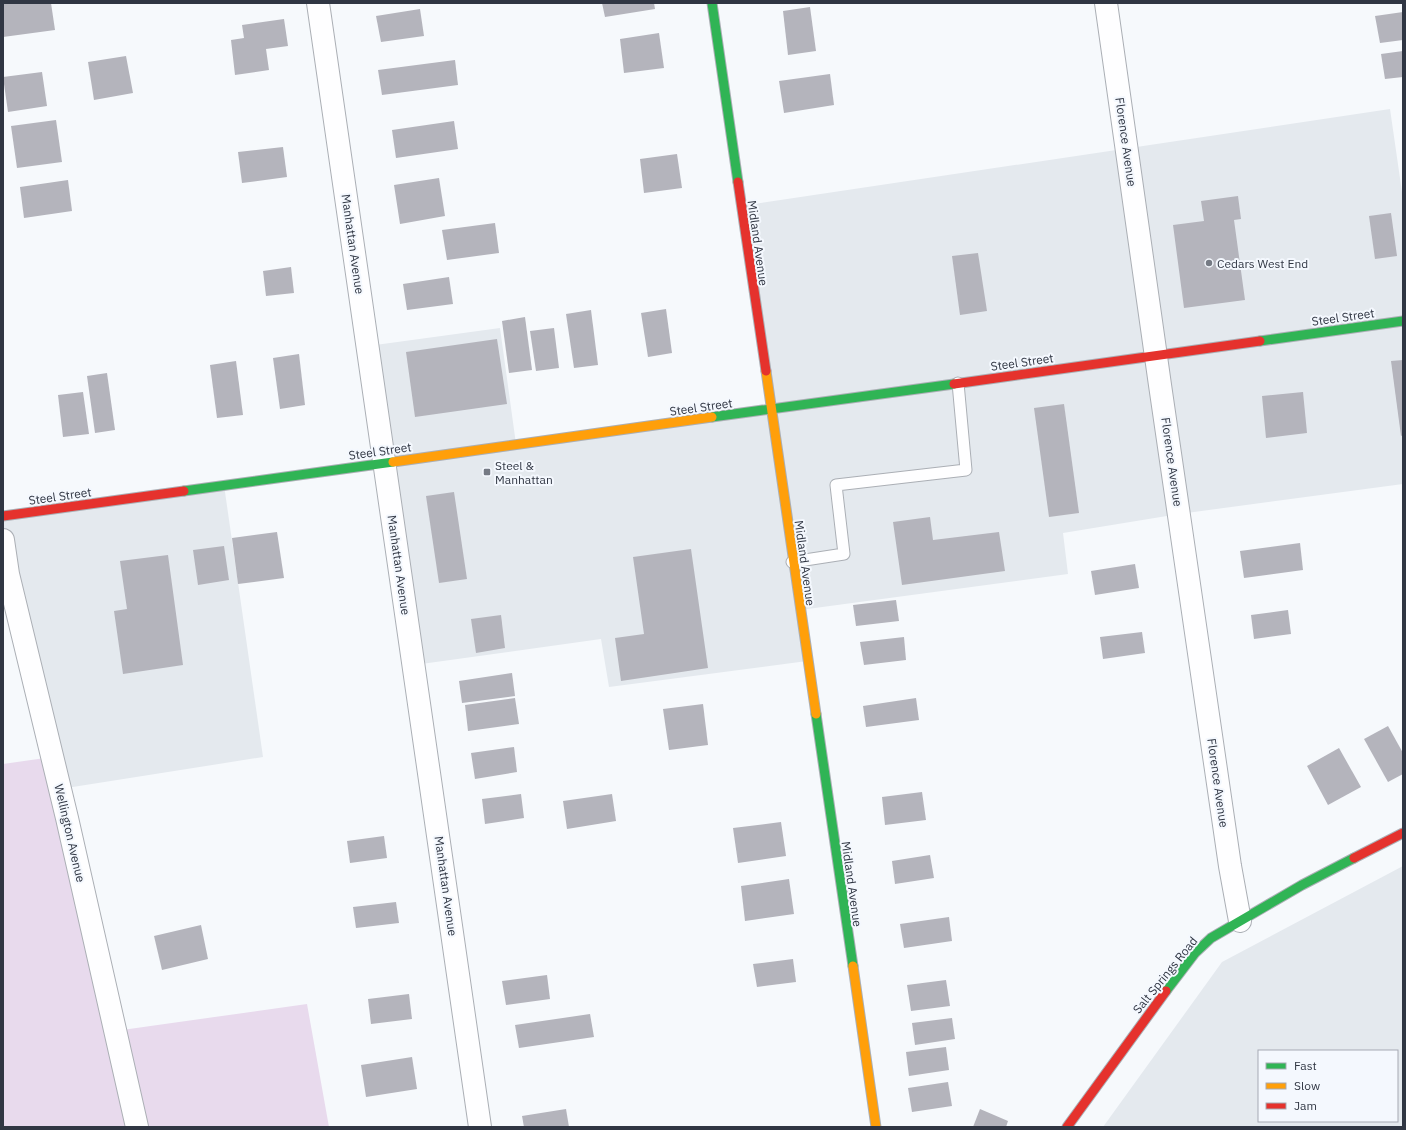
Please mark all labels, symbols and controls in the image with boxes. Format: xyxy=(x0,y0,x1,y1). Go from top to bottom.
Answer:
street label: Florence Avenue xyxy=(1112,96,1140,188)
street label: Manhattan Avenue xyxy=(339,193,367,295)
street label: Midland Avenue xyxy=(745,199,771,287)
place label: Cedars West End xyxy=(1217,256,1308,271)
marker: Cedars West End xyxy=(1204,258,1214,268)
street label: Steel Street xyxy=(1311,305,1375,329)
street label: Steel Street xyxy=(990,350,1054,374)
street label: Steel Street xyxy=(669,395,733,419)
street label: Florence Avenue xyxy=(1158,416,1186,508)
street label: Steel Street xyxy=(348,439,412,463)
place label: Steel & Manhattan xyxy=(495,458,553,487)
marker: Steel & Manhattan xyxy=(482,467,492,477)
street label: Steel Street xyxy=(28,484,92,508)
street label: Manhattan Avenue xyxy=(385,514,413,616)
street label: Midland Avenue xyxy=(792,519,818,607)
street label: Florence Avenue xyxy=(1204,737,1232,829)
street label: Wellington Avenue xyxy=(51,782,89,884)
street label: Manhattan Avenue xyxy=(432,835,460,937)
street label: Midland Avenue xyxy=(839,840,865,928)
street label: Salt Springs Road xyxy=(1129,934,1201,1016)
legend xyxy=(1258,1050,1398,1122)
text: Fast xyxy=(1294,1058,1317,1073)
text: Slow xyxy=(1294,1078,1320,1093)
text: Jam xyxy=(1294,1098,1317,1113)

